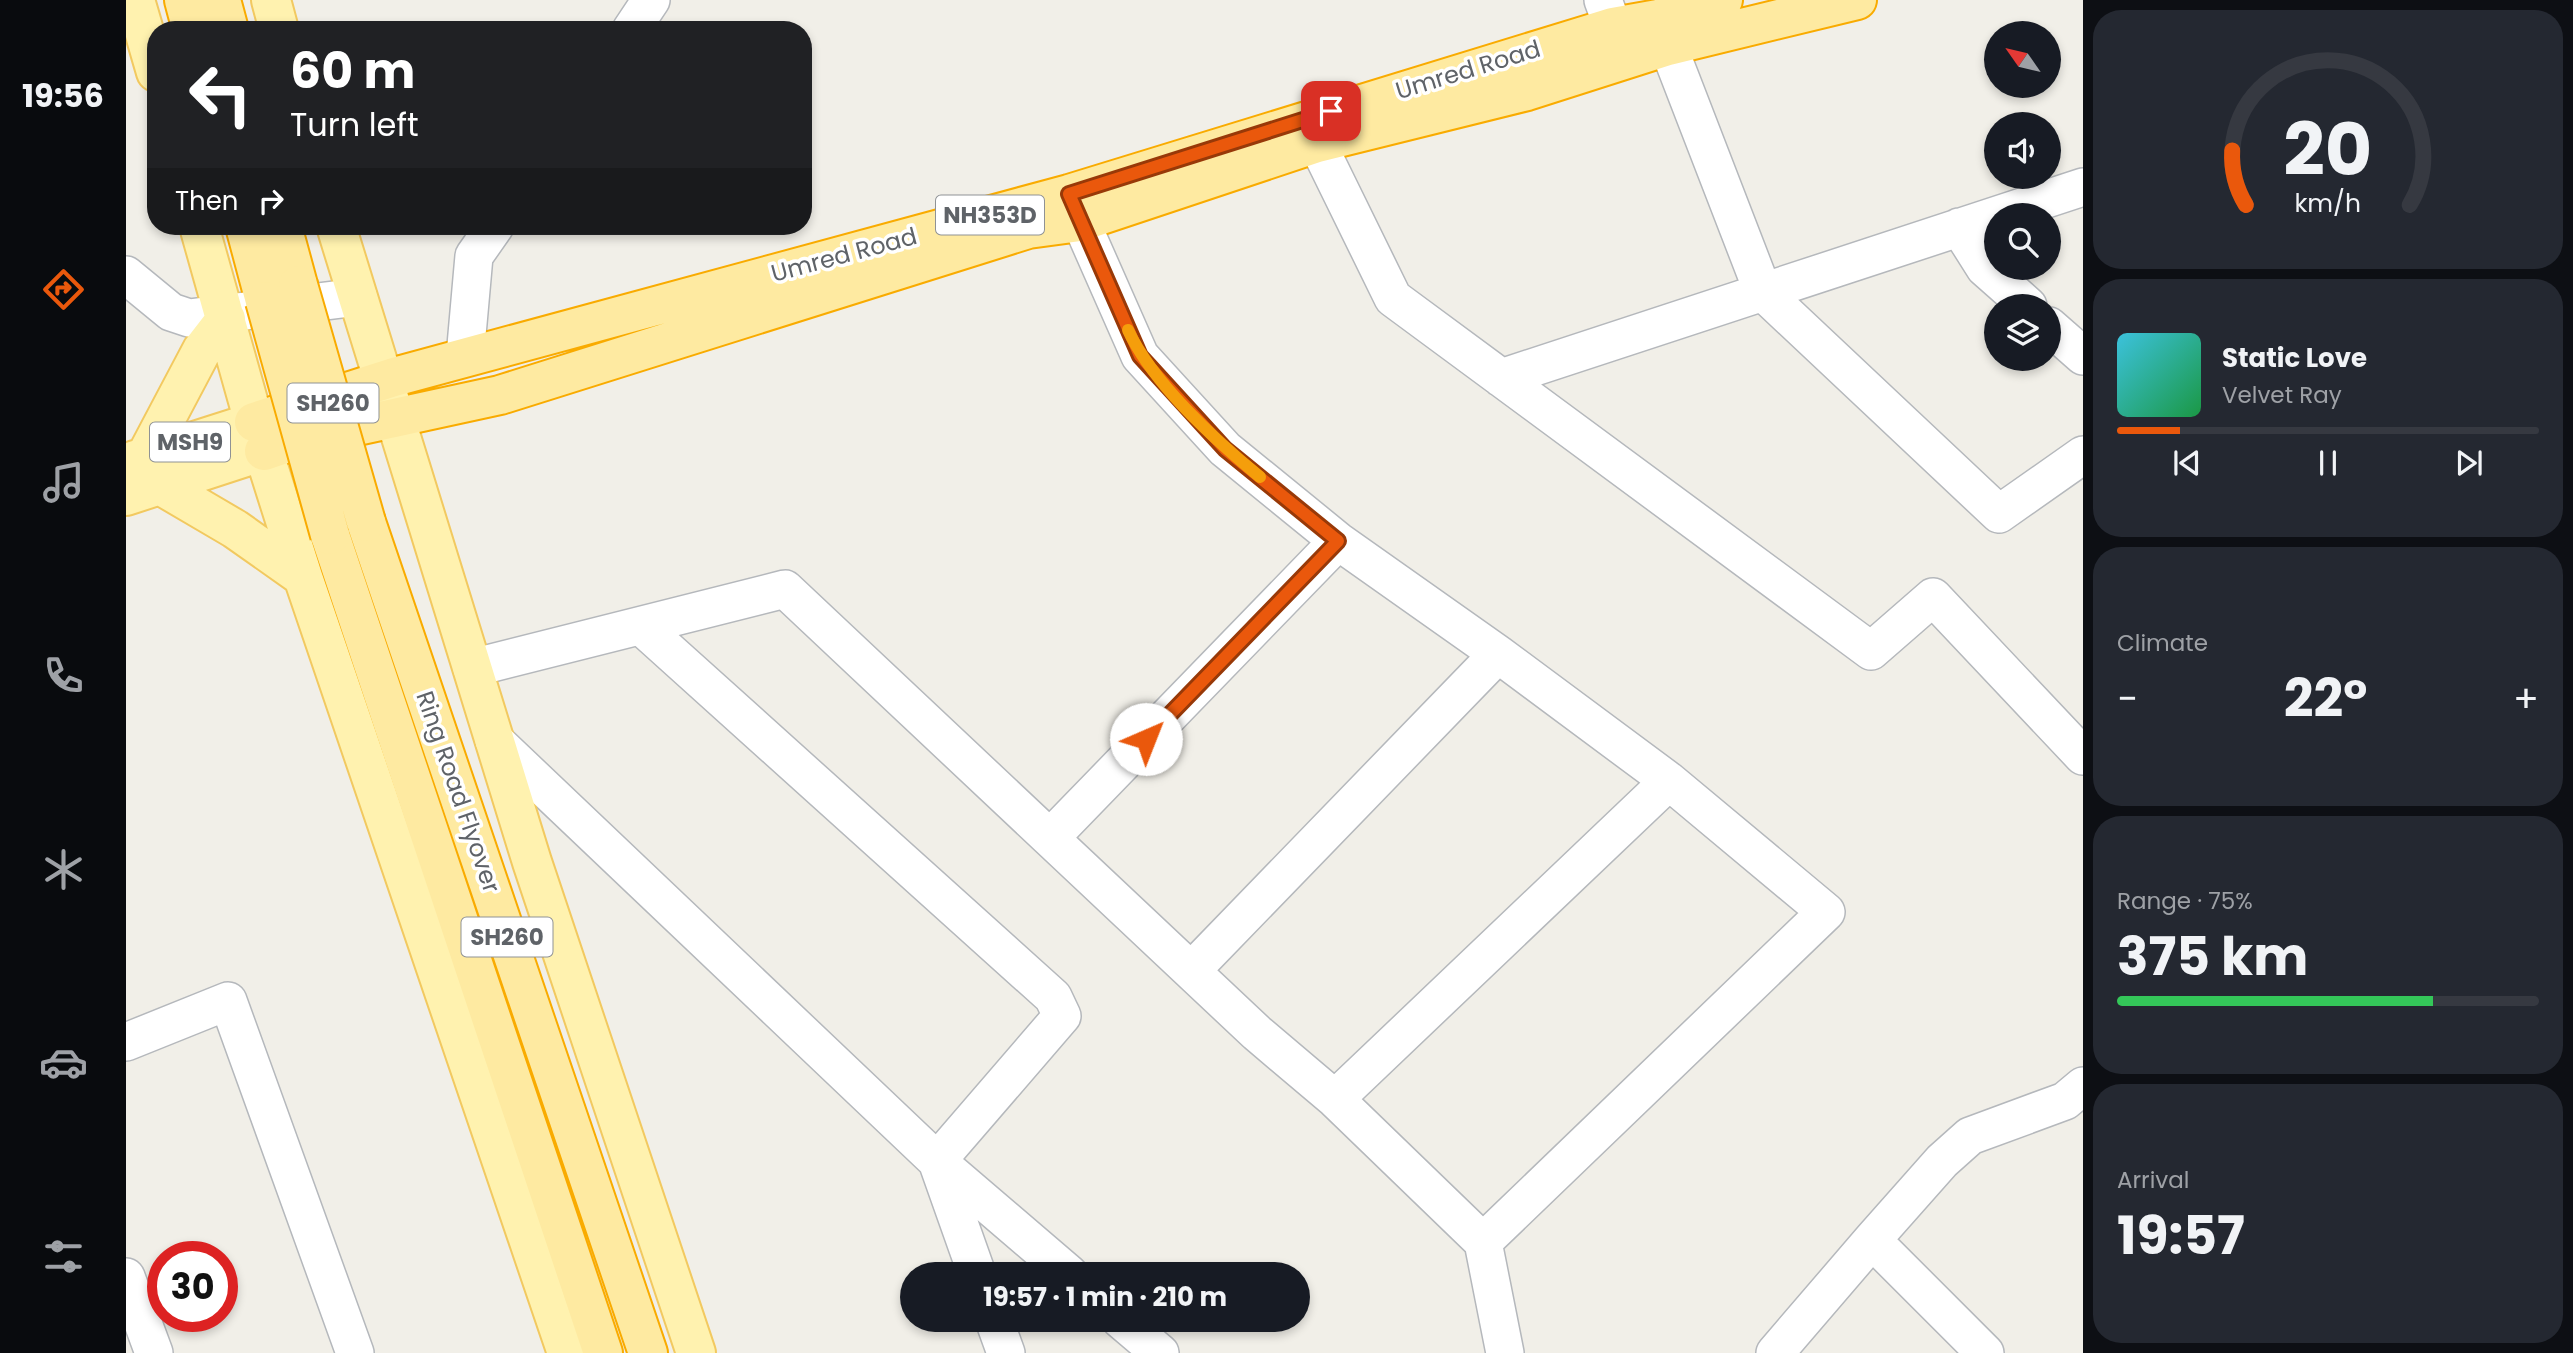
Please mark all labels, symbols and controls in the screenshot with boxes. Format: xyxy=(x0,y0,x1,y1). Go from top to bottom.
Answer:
north arrow xyxy=(1984,21,2062,98)
map controls xyxy=(1984,21,2061,371)
street label: Umred Road xyxy=(1391,32,1544,107)
text: 60 m xyxy=(290,37,415,105)
icon: left xyxy=(175,49,266,140)
text: 19:56 xyxy=(22,73,104,118)
pin xyxy=(1301,81,1361,141)
icon: arrive xyxy=(1312,92,1350,130)
text: 20 xyxy=(2283,100,2373,201)
text: Turn left xyxy=(290,102,419,147)
button: sound xyxy=(1984,112,2061,189)
icon: right xyxy=(252,182,290,220)
text: Then xyxy=(175,183,238,219)
text: km/h xyxy=(2295,186,2361,221)
road number: NH353D xyxy=(936,196,1044,234)
button: search xyxy=(1984,203,2061,280)
street label: Umred Road xyxy=(767,219,920,290)
icon: directions xyxy=(39,265,88,314)
button: layers xyxy=(1984,294,2061,371)
text: Static Love xyxy=(2222,340,2367,376)
text: Velvet Ray xyxy=(2222,379,2342,411)
road number: SH260 xyxy=(288,384,378,422)
road number: MSH9 xyxy=(150,422,230,462)
icon: previous xyxy=(2168,444,2206,482)
icon: pause xyxy=(2309,444,2347,482)
icon: next xyxy=(2450,444,2488,482)
icon: music xyxy=(39,458,88,507)
text: Climate xyxy=(2117,627,2208,659)
icon: phone xyxy=(39,651,88,700)
text: 22° xyxy=(2284,662,2367,735)
text: − xyxy=(2117,672,2138,725)
text: + xyxy=(2513,672,2539,725)
street label: Ring Road Flyover xyxy=(408,686,509,897)
position arrow xyxy=(1109,702,1183,776)
icon: climate xyxy=(39,845,88,894)
text: Range · 75% xyxy=(2117,885,2253,917)
road number: SH260 xyxy=(462,918,552,956)
text: 375 km xyxy=(2117,920,2308,993)
icon: car xyxy=(39,1038,88,1087)
text: Arrival xyxy=(2117,1164,2189,1196)
text: 19:57 xyxy=(2117,1199,2245,1272)
icon: filters xyxy=(39,1232,88,1281)
speed limit sign: 30 xyxy=(147,1241,238,1332)
text: 19:57 · 1 min · 210 m xyxy=(983,1279,1227,1315)

